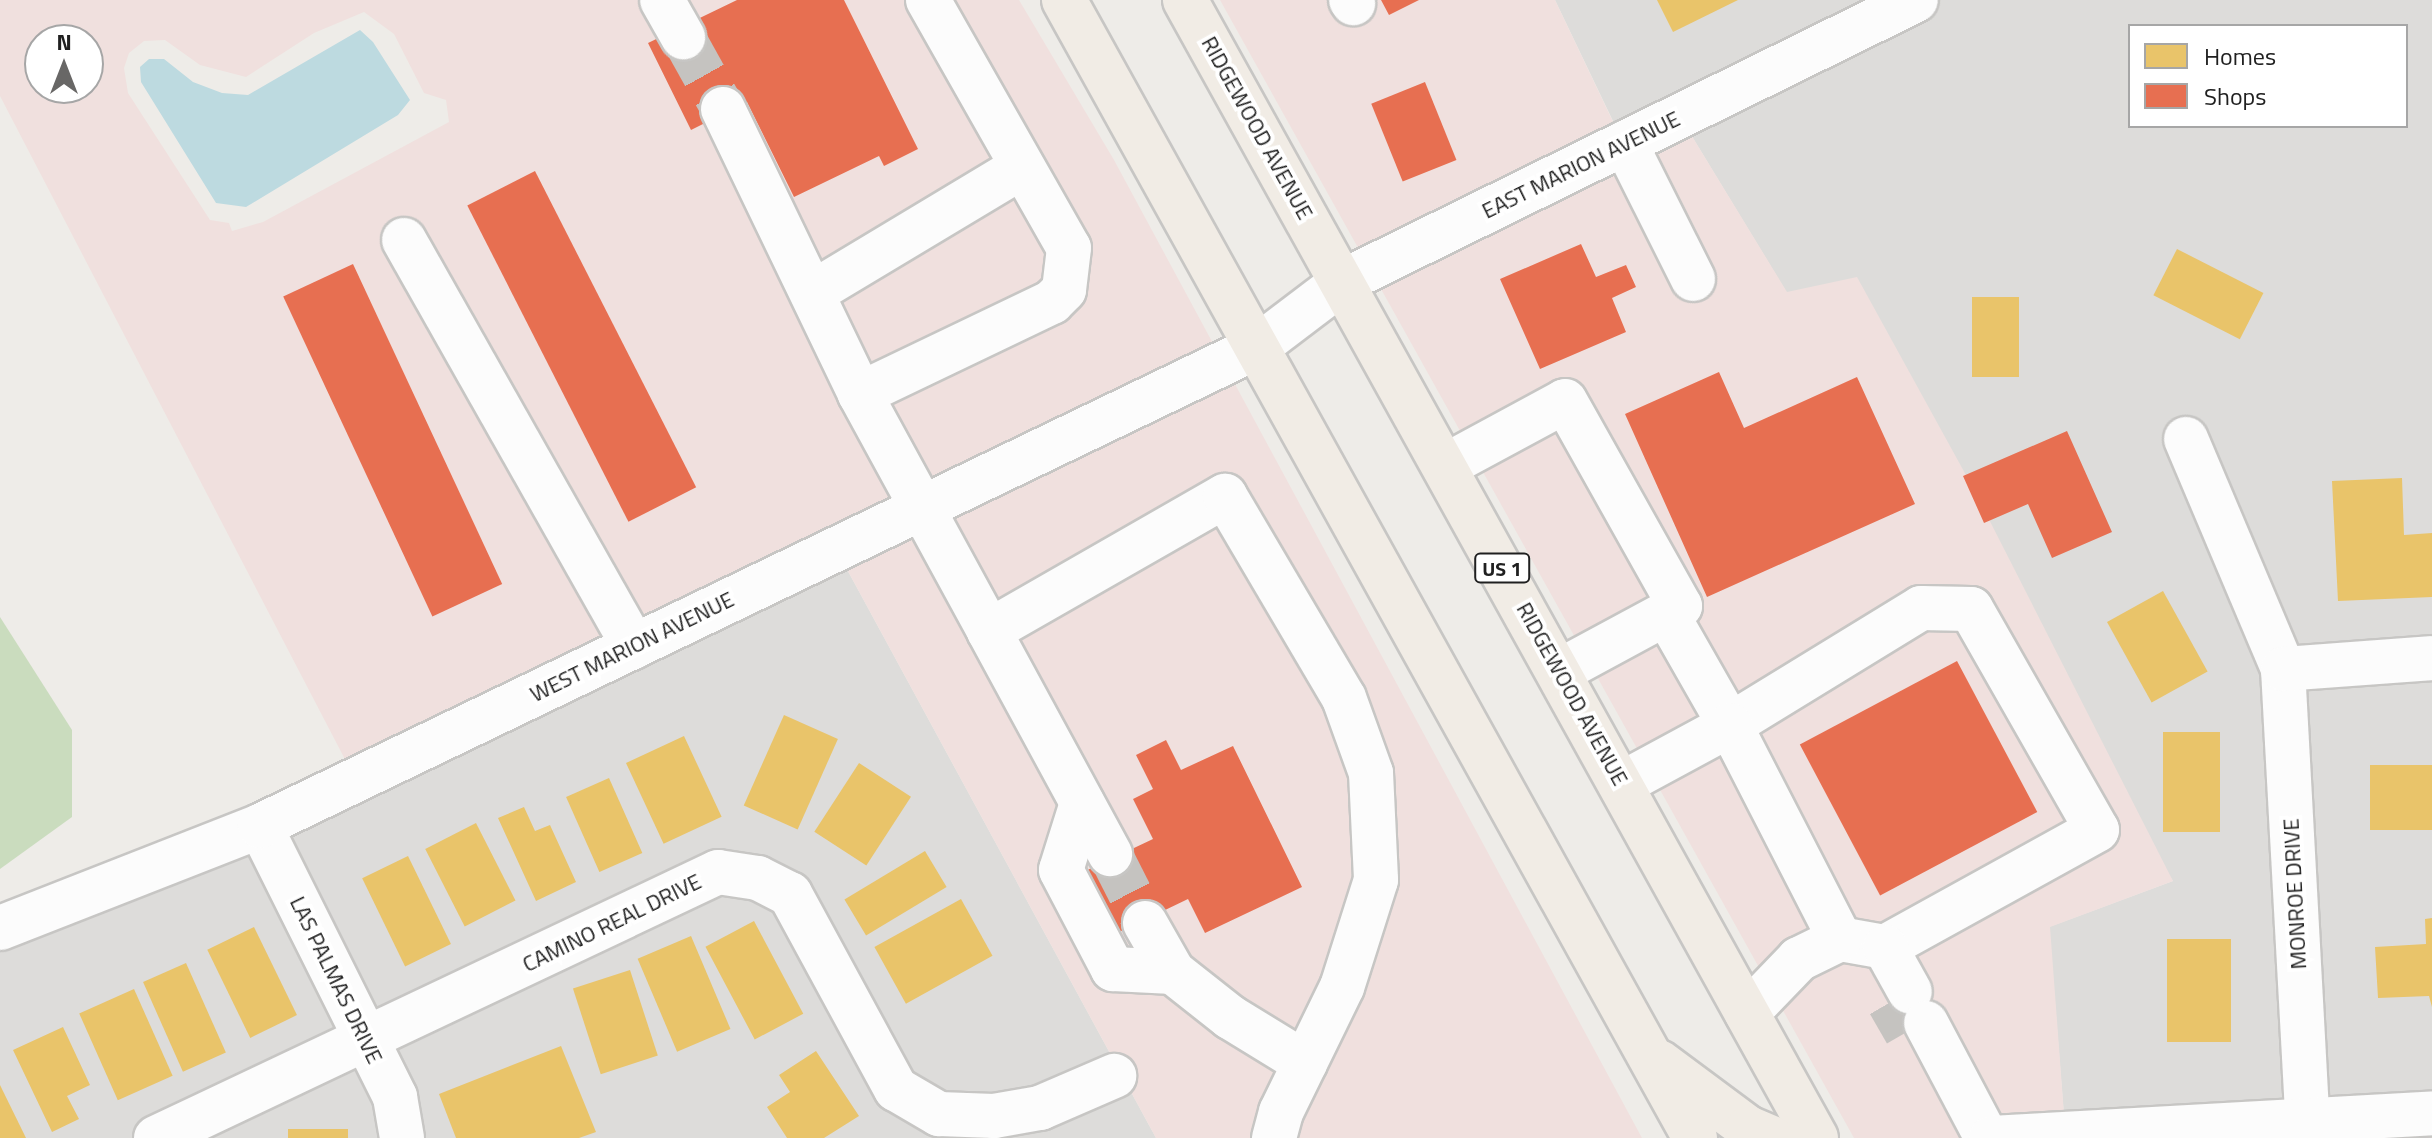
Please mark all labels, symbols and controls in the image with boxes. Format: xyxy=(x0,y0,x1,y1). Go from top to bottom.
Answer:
north arrow xyxy=(24,24,104,104)
legend xyxy=(2128,24,2408,128)
text: N xyxy=(56,25,72,59)
street label: RIDGEWOOD AVENUE xyxy=(1196,32,1318,224)
text: Homes xyxy=(2204,38,2276,74)
text: Shops xyxy=(2204,78,2266,114)
street label: EAST MARION AVENUE xyxy=(1478,106,1684,224)
road number: US 1 xyxy=(1474,552,1530,584)
street label: WEST MARION AVENUE xyxy=(526,586,738,708)
street label: RIDGEWOOD AVENUE xyxy=(1511,598,1633,790)
street label: MONROE DRIVE xyxy=(2278,818,2312,970)
street label: CAMINO REAL DRIVE xyxy=(518,868,706,978)
street label: LAS PALMAS DRIVE xyxy=(284,892,388,1068)

